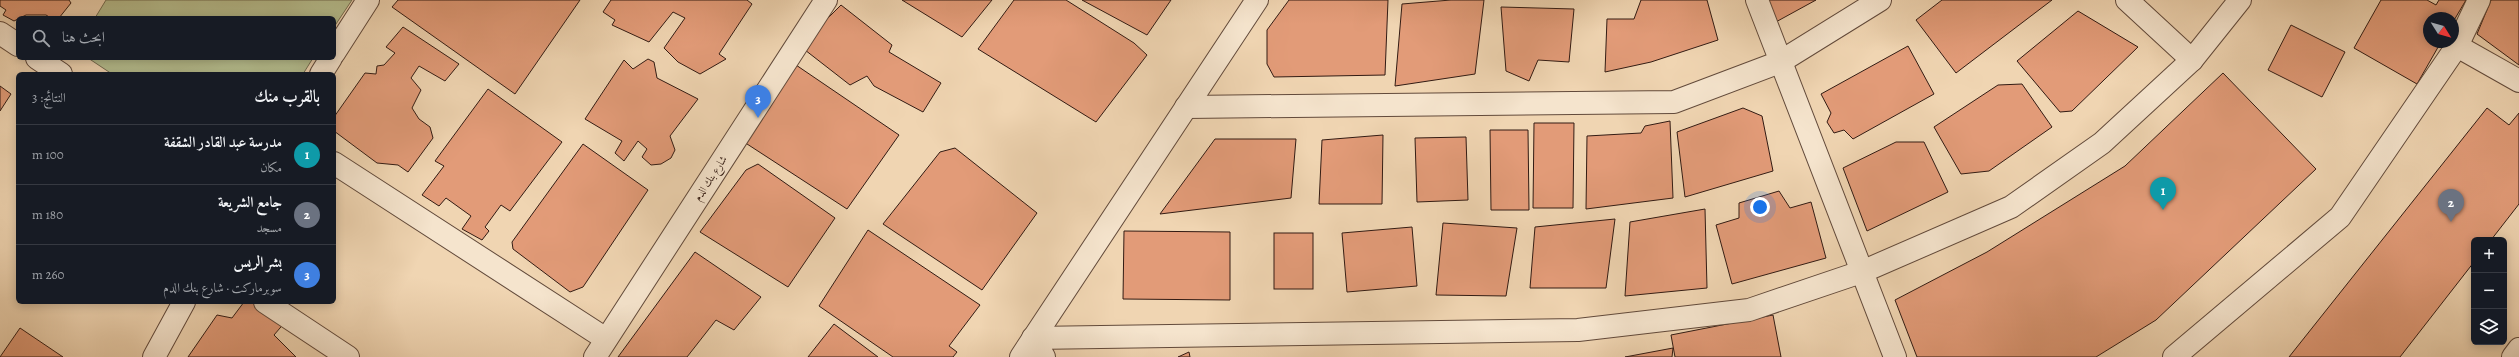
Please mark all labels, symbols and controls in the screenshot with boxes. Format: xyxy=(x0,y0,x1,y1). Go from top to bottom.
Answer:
north arrow xyxy=(2423,12,2459,48)
search box xyxy=(16,16,336,60)
icon: search xyxy=(30,27,52,49)
text: ابحث هنا xyxy=(62,27,105,47)
text: بالقرب منك xyxy=(254,85,320,108)
pin: 3 xyxy=(745,85,771,118)
text: النتائج: 3 xyxy=(32,89,66,106)
text: مدرسة عبد القادر الشقفة xyxy=(164,132,282,152)
text: 100 m xyxy=(32,146,64,163)
text: 1 xyxy=(305,146,309,163)
street label: شارع بنك الدم xyxy=(690,153,732,205)
text: مكان xyxy=(260,159,282,176)
pin: 1 xyxy=(2150,177,2176,210)
pin: 2 xyxy=(2438,189,2464,222)
text: جامع الشريعة xyxy=(218,192,282,212)
your location xyxy=(1750,197,1770,217)
text: 180 m xyxy=(32,206,63,223)
text: 2 xyxy=(304,206,310,223)
text: مسجد xyxy=(256,219,282,236)
map controls xyxy=(2471,237,2507,345)
button: + xyxy=(2471,237,2507,273)
text: بشر الريس xyxy=(234,252,282,272)
text: 260 m xyxy=(32,266,65,283)
text: 3 xyxy=(304,266,310,283)
button: − xyxy=(2471,273,2507,309)
text: سوبرماركت · شارع بنك الدم xyxy=(163,279,282,296)
button: layers xyxy=(2471,309,2507,345)

